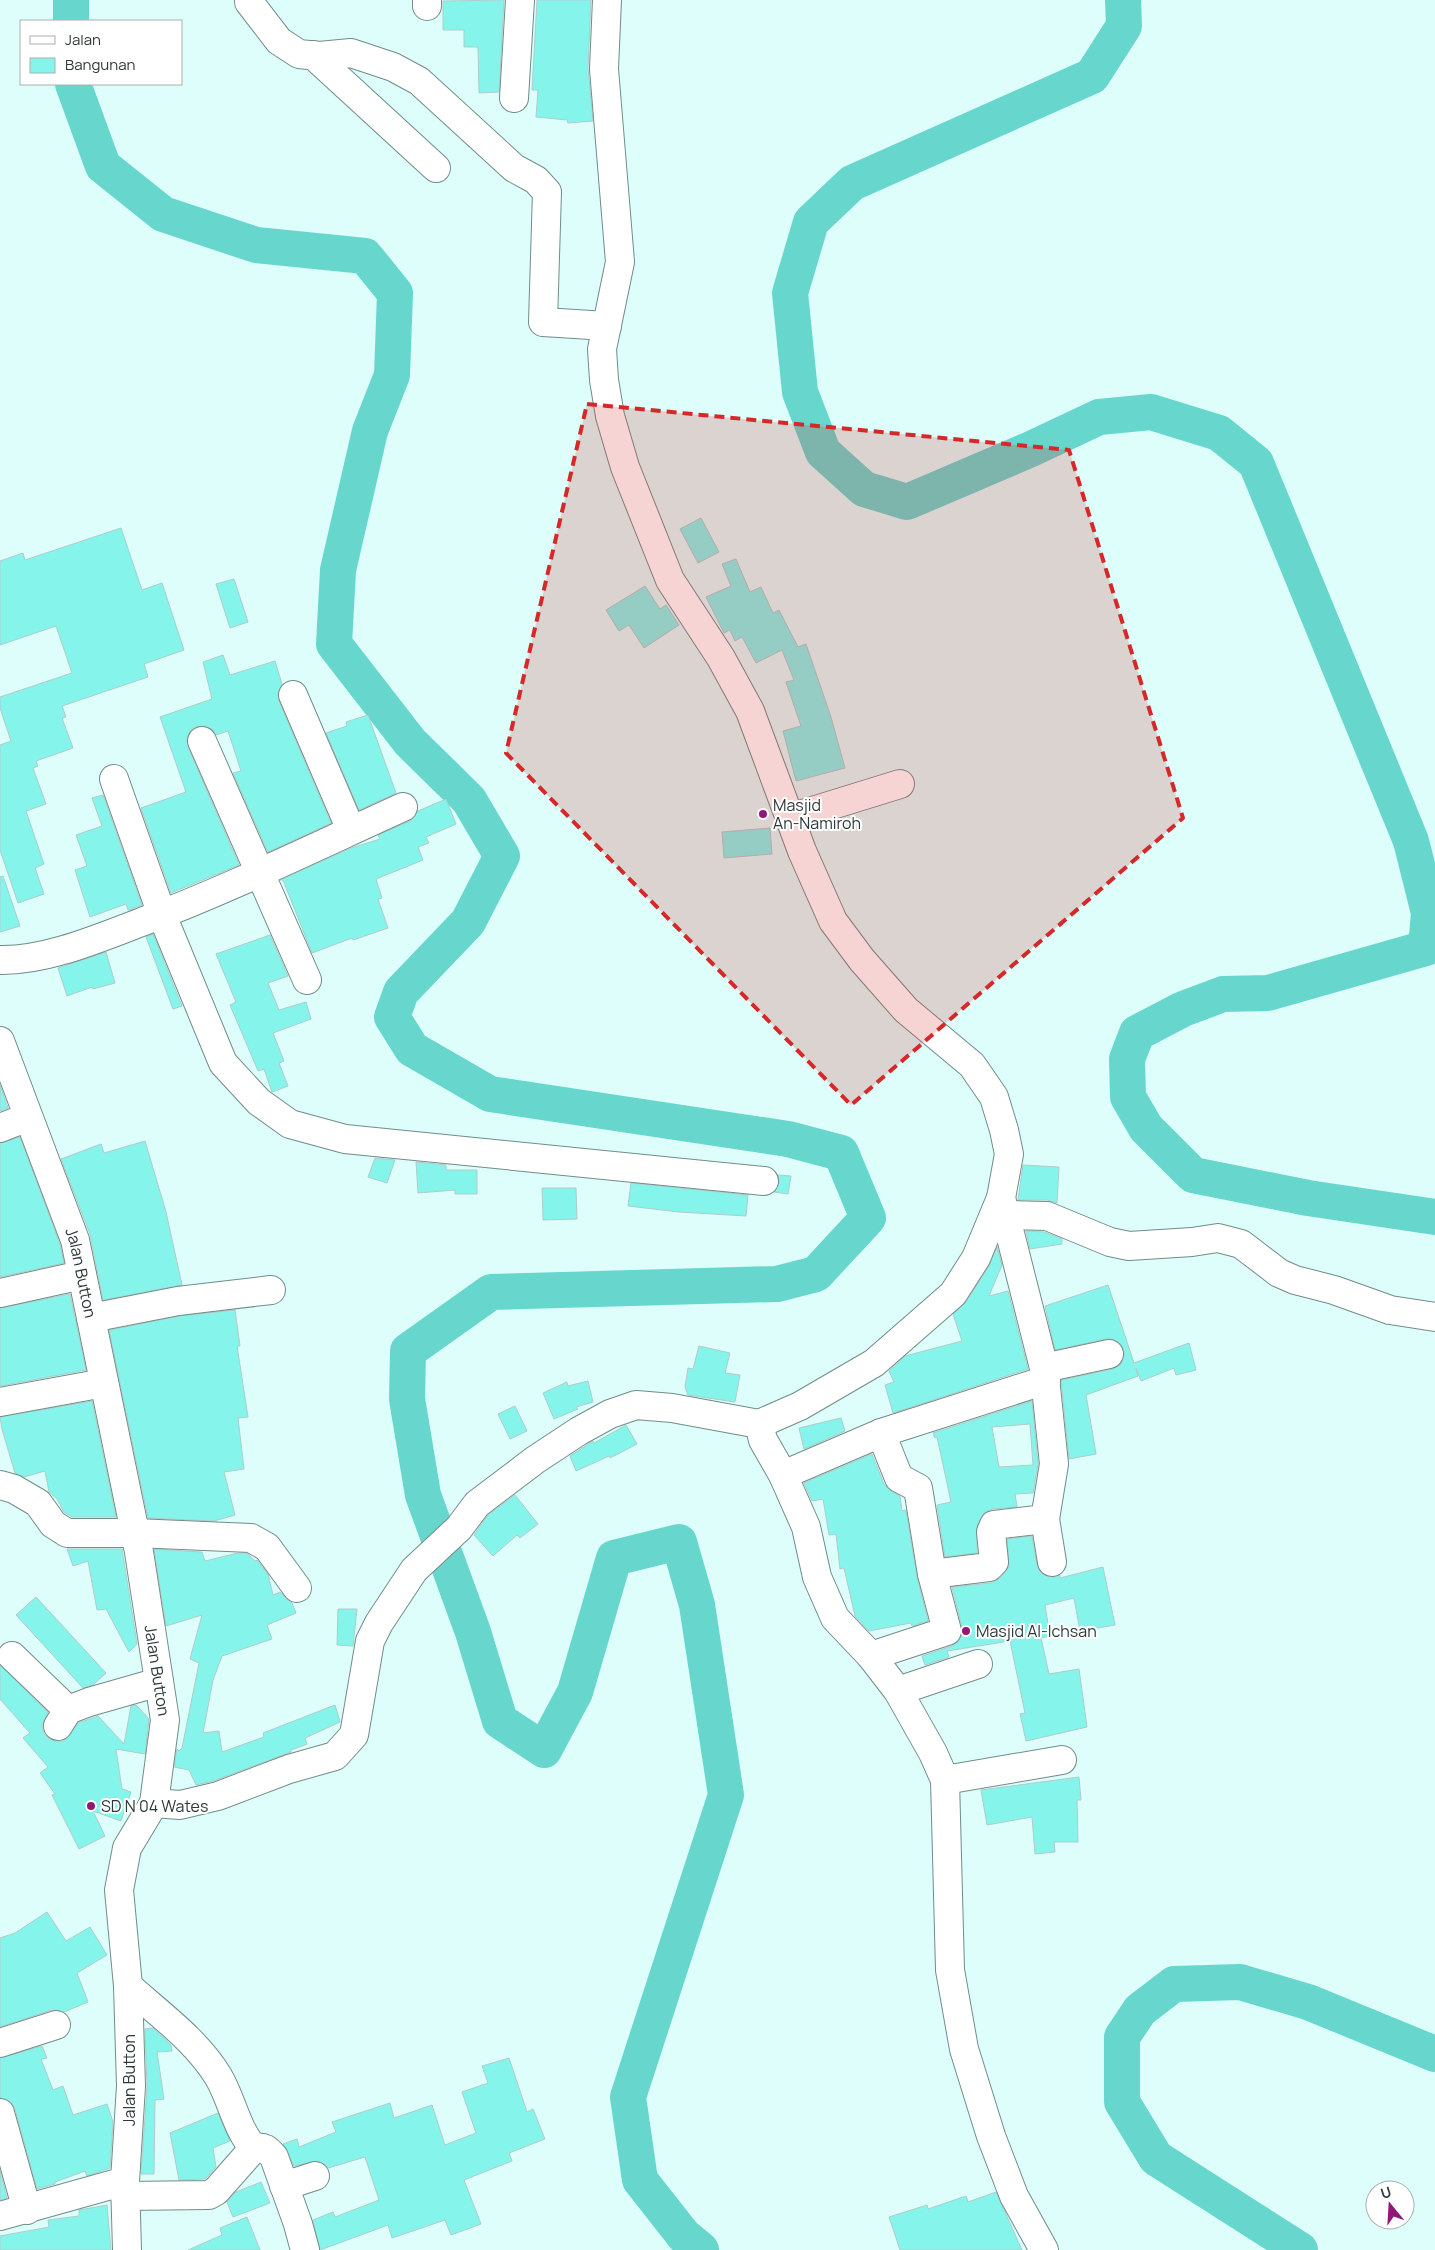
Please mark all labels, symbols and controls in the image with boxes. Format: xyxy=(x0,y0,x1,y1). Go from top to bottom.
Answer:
legend xyxy=(20,20,182,85)
text: Jalan xyxy=(65,29,101,50)
text: Bangunan xyxy=(65,54,135,75)
place label: Masjid An-Namiroh xyxy=(773,794,861,834)
marker: Masjid An-Namiroh xyxy=(757,808,769,820)
street label: Jalan Button xyxy=(60,1224,102,1320)
place label: Masjid Al-Ichsan xyxy=(976,1620,1097,1642)
street label: Jalan Button xyxy=(139,1623,175,1718)
marker: Masjid Al-Ichsan xyxy=(960,1625,972,1637)
place label: SD N 04 Wates xyxy=(101,1795,208,1817)
marker: SD N 04 Wates xyxy=(85,1800,97,1812)
street label: Jalan Button xyxy=(118,2034,140,2126)
north arrow xyxy=(1365,2180,1415,2230)
text: U xyxy=(1378,2182,1394,2203)

